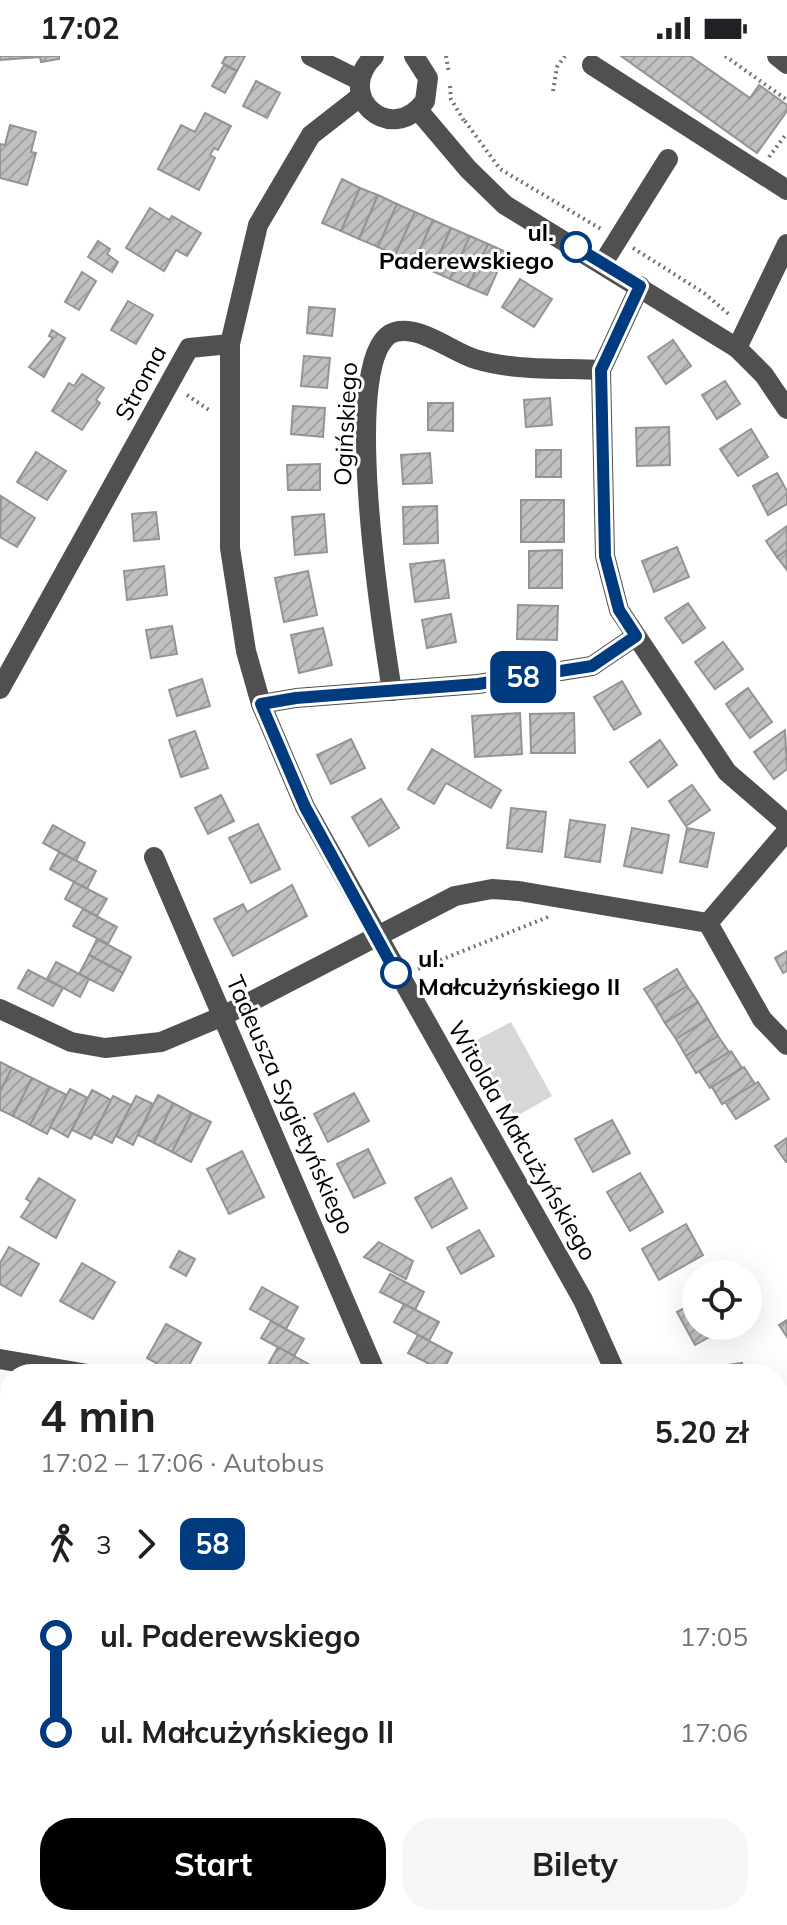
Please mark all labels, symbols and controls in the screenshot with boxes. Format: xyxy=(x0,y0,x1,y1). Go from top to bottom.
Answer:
text: 17:02 xyxy=(40,9,119,47)
place label: ul. Paderewskiego xyxy=(379,217,554,275)
marker: ul. Paderewskiego xyxy=(561,232,591,262)
street label: Stroma xyxy=(108,340,172,425)
street label: Ogińskiego xyxy=(327,361,363,487)
line badge: 58 xyxy=(487,651,559,703)
text: 58 xyxy=(506,659,540,694)
place label: ul. Małcużyńskiego II xyxy=(418,943,620,1001)
marker: ul. Małcużyńskiego II xyxy=(381,958,411,988)
street label: Tadeusza Sygietyńskiego xyxy=(220,970,362,1239)
street label: Witolda Małcużyńskiego xyxy=(442,1015,604,1266)
map controls xyxy=(682,1260,762,1340)
button: locate xyxy=(682,1260,762,1340)
text: 4 min xyxy=(40,1388,156,1443)
text: 5.20 zł xyxy=(655,1413,748,1451)
text: 17:02 – 17:06 · Autobus xyxy=(40,1446,324,1479)
icon: walk xyxy=(40,1522,84,1566)
icon: forward xyxy=(124,1522,168,1566)
text: 58 xyxy=(196,1526,229,1561)
text: 3 xyxy=(96,1528,112,1561)
text: ul. Paderewskiego xyxy=(100,1617,361,1655)
text: 17:05 xyxy=(680,1620,748,1653)
text: ul. Małcużyńskiego II xyxy=(100,1713,394,1751)
text: 17:06 xyxy=(680,1716,748,1749)
button: Start xyxy=(40,1818,386,1910)
button: Bilety xyxy=(402,1818,748,1910)

